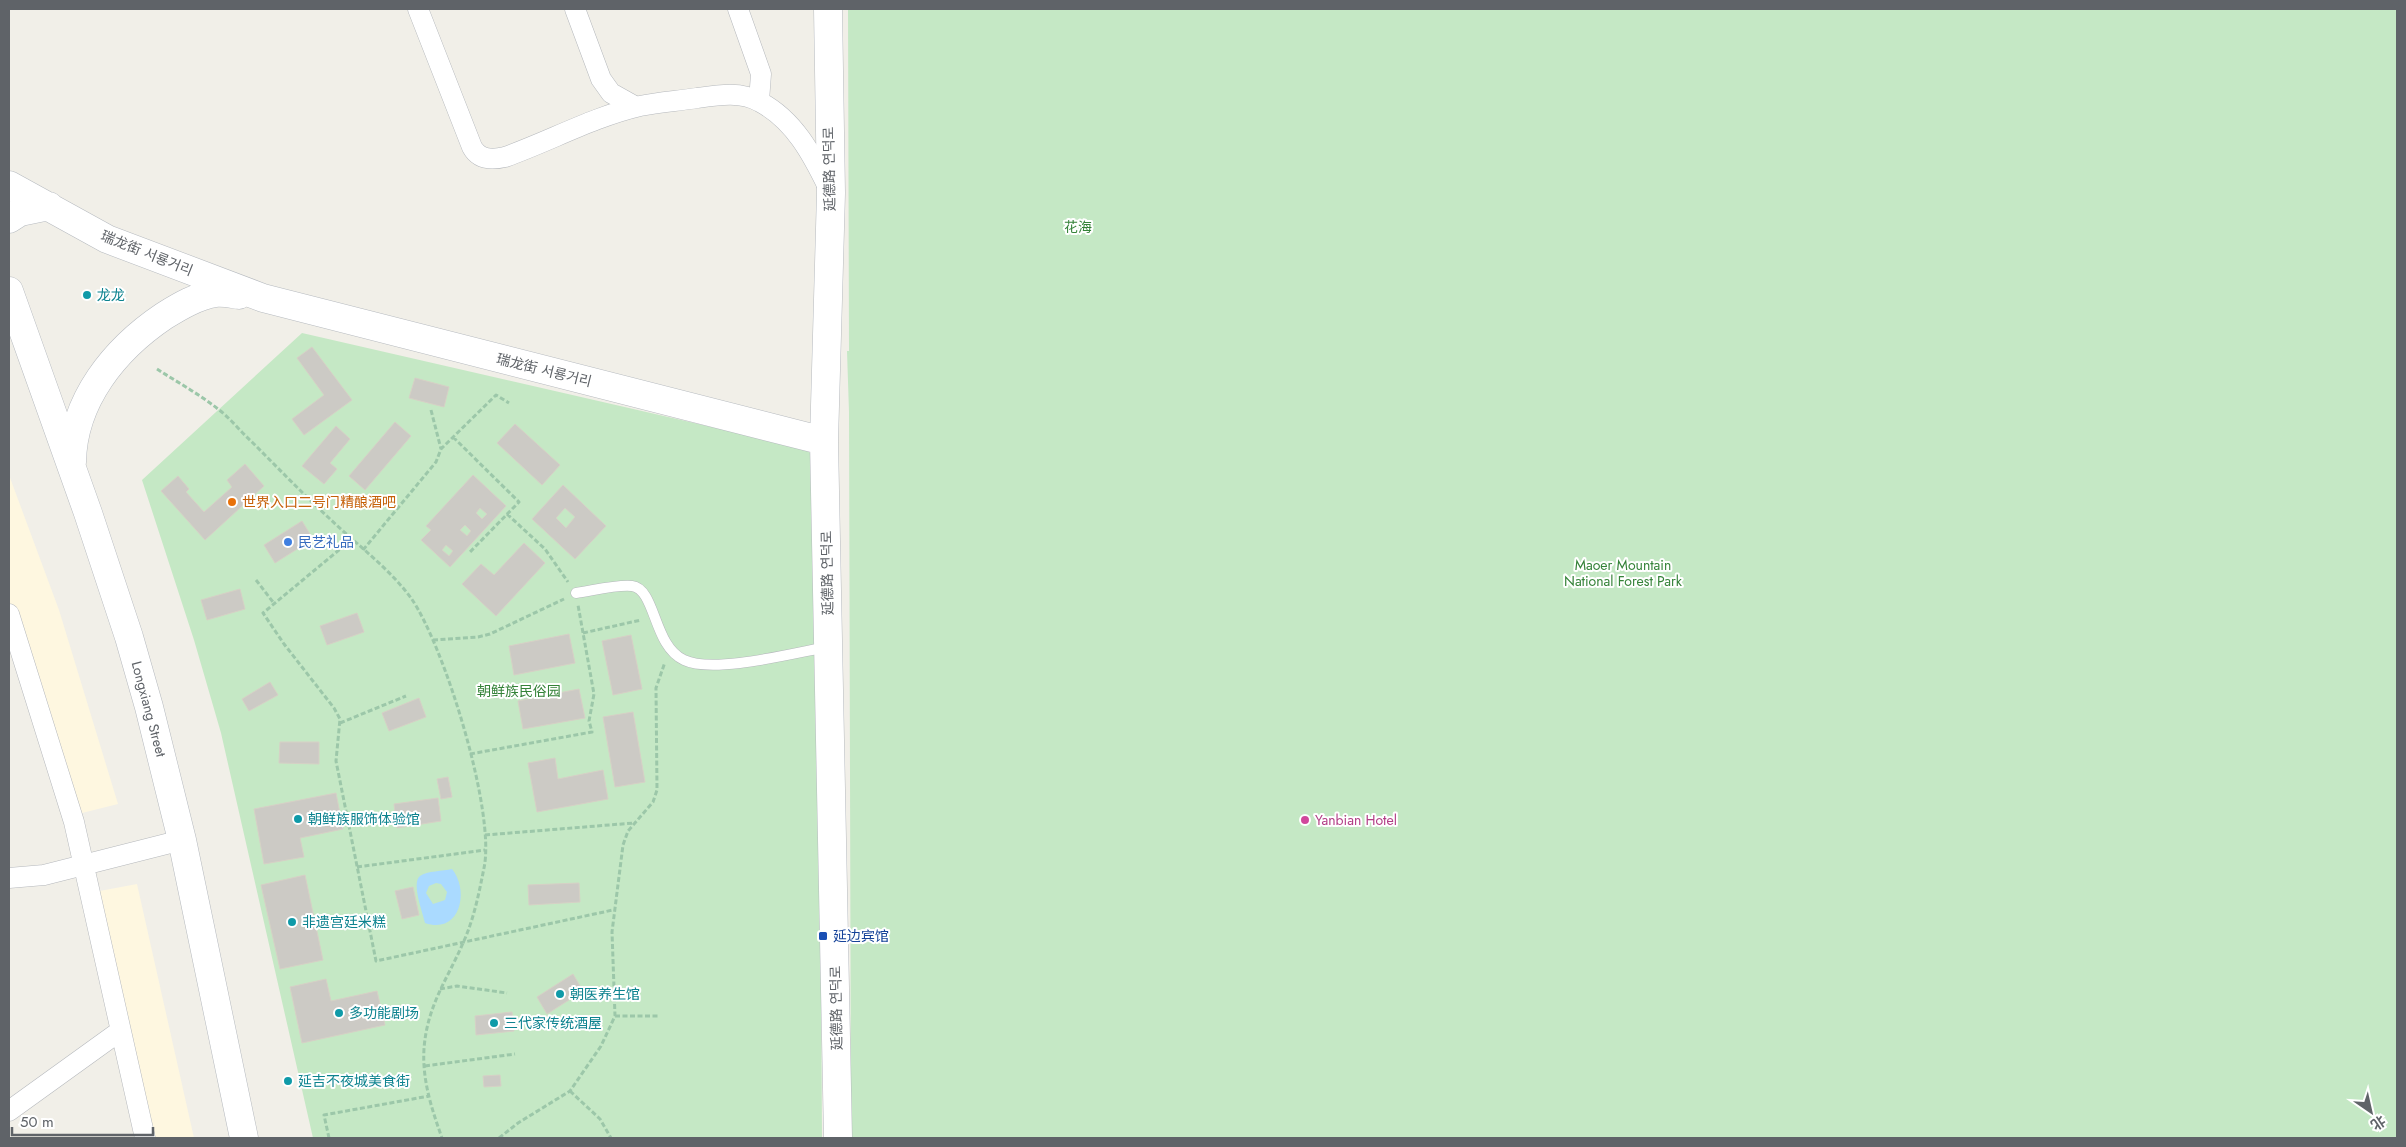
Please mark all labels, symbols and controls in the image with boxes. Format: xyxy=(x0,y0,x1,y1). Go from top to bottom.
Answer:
street label: 延德路 연덕로 xyxy=(818,126,840,212)
park label: 花海 xyxy=(1064,217,1092,237)
street label: 瑞龙街 서룡거리 xyxy=(98,225,196,281)
place label: 龙龙 xyxy=(97,285,125,305)
marker: 龙龙 xyxy=(81,289,93,301)
street label: 瑞龙街 서룡거리 xyxy=(494,348,594,392)
place label: 世界入口二号门精酿酒吧 xyxy=(242,492,396,512)
marker: 世界入口二号门精酿酒吧 xyxy=(226,496,238,508)
street label: 延德路 연덕로 xyxy=(816,530,838,616)
place label: 民艺礼品 xyxy=(298,532,354,552)
marker: 民艺礼品 xyxy=(282,536,294,548)
park label: Maoer Mountain National Forest Park xyxy=(1564,555,1683,591)
street label: Longxiang Street xyxy=(127,659,172,760)
park label: 朝鲜族民俗园 xyxy=(477,681,561,701)
place label: 朝鲜族服饰体验馆 xyxy=(308,809,420,829)
place label: Yanbian Hotel xyxy=(1315,810,1397,830)
marker: 朝鲜族服饰体验馆 xyxy=(292,813,304,825)
marker: Yanbian Hotel xyxy=(1299,814,1311,826)
place label: 非遗宫廷米糕 xyxy=(302,912,386,932)
marker: 非遗宫廷米糕 xyxy=(286,916,298,928)
place label: 延边宾馆 xyxy=(833,926,889,946)
marker: 延边宾馆 xyxy=(817,930,829,942)
street label: 延德路 연덕로 xyxy=(825,965,847,1051)
place label: 朝医养生馆 xyxy=(570,984,640,1004)
marker: 朝医养生馆 xyxy=(554,988,566,1000)
place label: 多功能剧场 xyxy=(349,1003,419,1023)
marker: 多功能剧场 xyxy=(333,1007,345,1019)
place label: 三代家传统酒屋 xyxy=(504,1013,602,1033)
marker: 三代家传统酒屋 xyxy=(488,1017,500,1029)
place label: 延吉不夜城美食街 xyxy=(298,1071,410,1091)
marker: 延吉不夜城美食街 xyxy=(282,1075,294,1087)
north arrow xyxy=(2346,1087,2396,1137)
scale bar xyxy=(12,1104,154,1136)
text: 50 m xyxy=(20,1111,54,1133)
text: 北 xyxy=(2367,1111,2390,1135)

